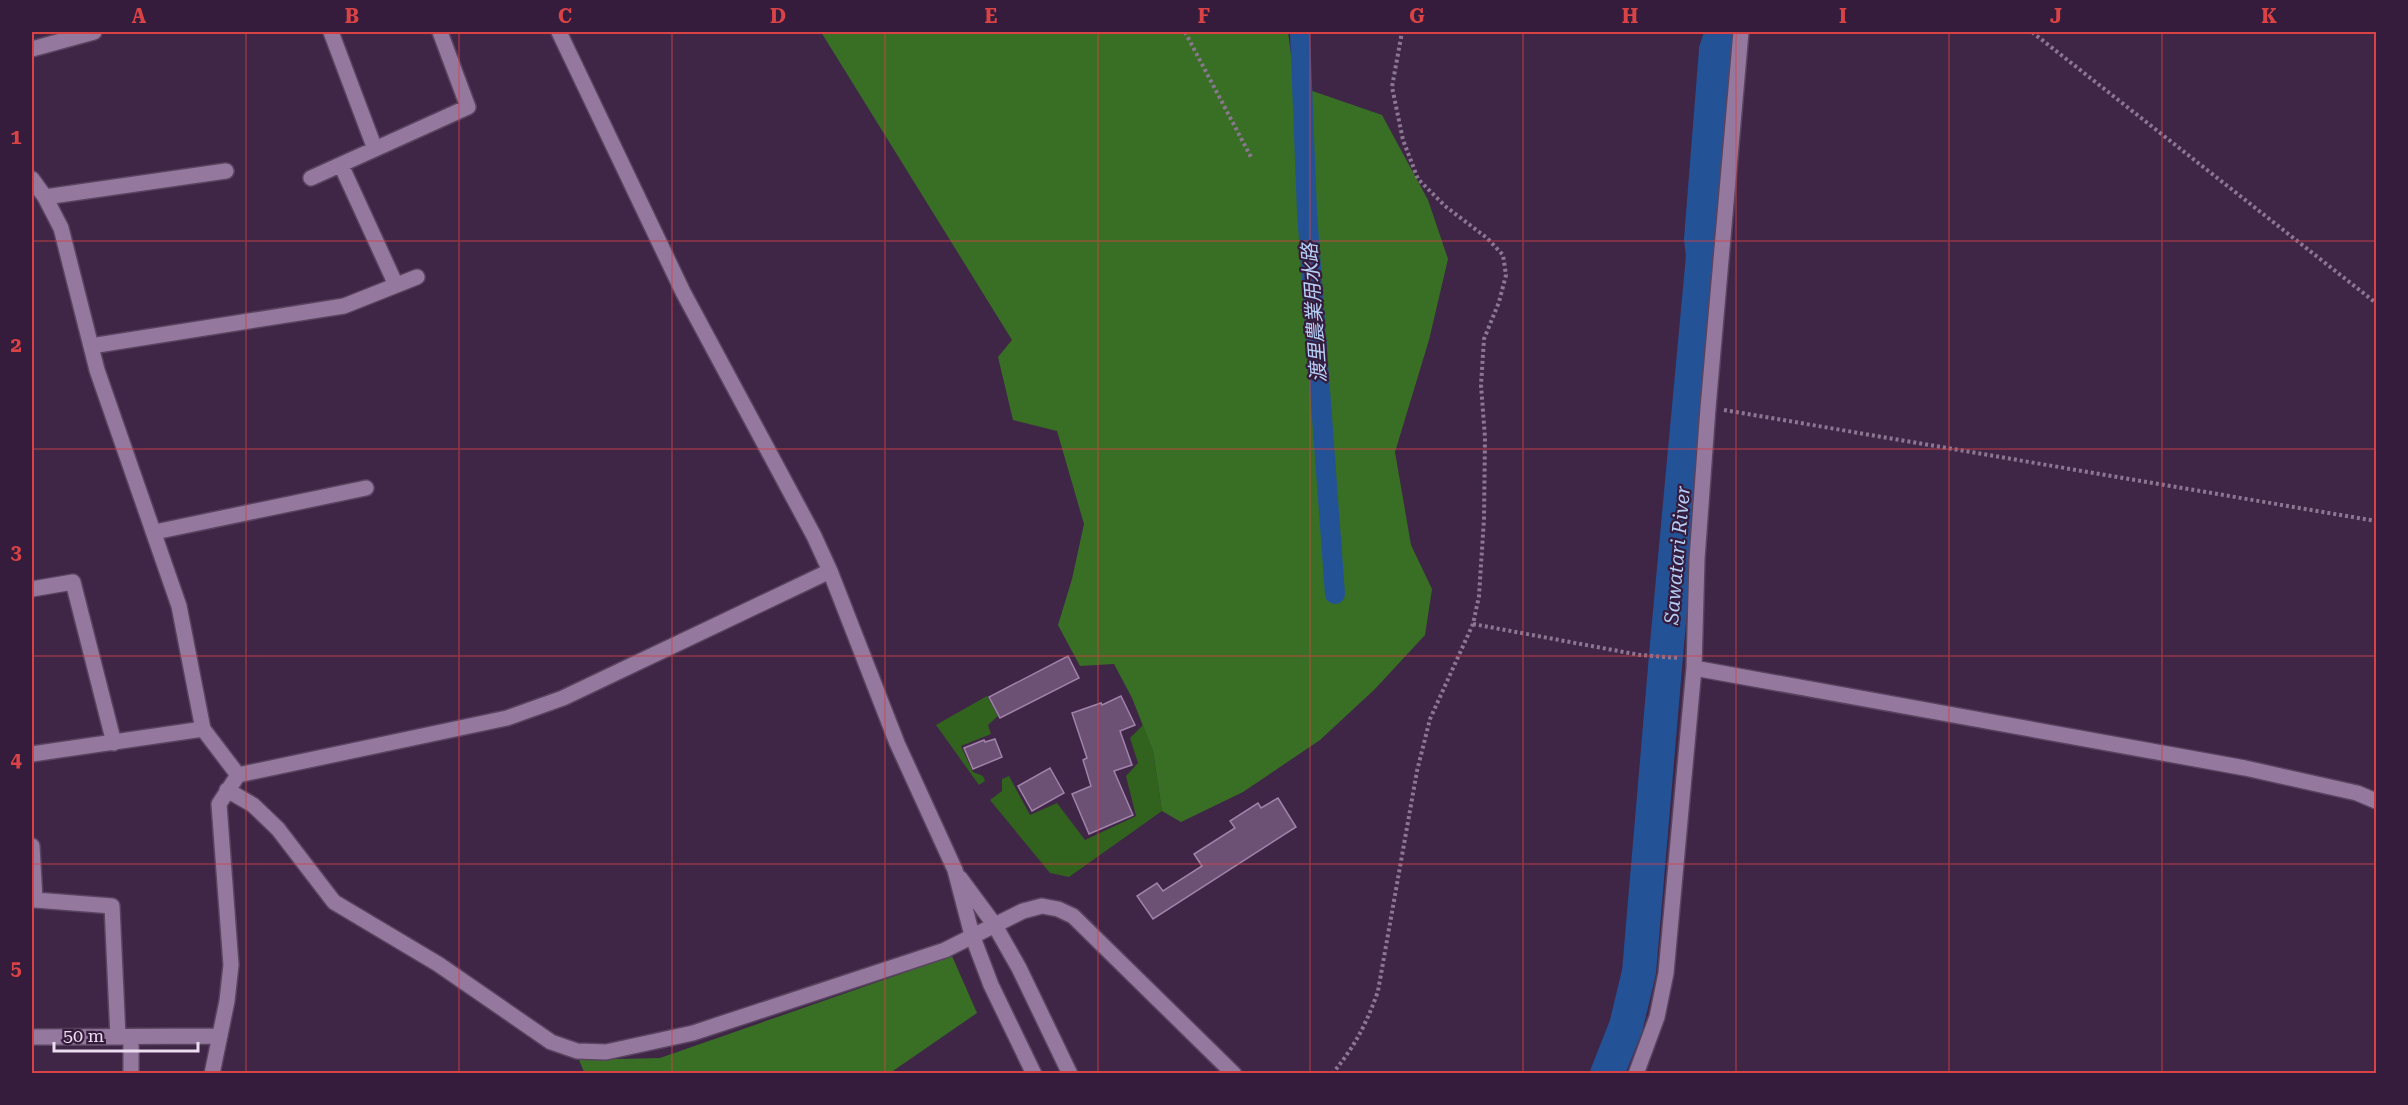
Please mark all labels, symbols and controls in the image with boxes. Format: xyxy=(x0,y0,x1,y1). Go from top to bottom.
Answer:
text: A xyxy=(132,4,147,28)
text: B xyxy=(345,4,359,28)
text: C xyxy=(558,4,572,28)
text: D xyxy=(770,4,786,28)
text: E xyxy=(985,4,998,28)
text: F xyxy=(1198,4,1210,28)
text: G xyxy=(1409,4,1425,28)
text: H xyxy=(1622,4,1638,28)
text: I xyxy=(1839,4,1847,28)
text: J xyxy=(2050,4,2062,28)
text: K xyxy=(2261,4,2277,28)
text: 1 xyxy=(10,125,22,149)
water label: 渡里農業用水路 xyxy=(1297,240,1331,384)
text: 2 xyxy=(10,333,22,357)
water label: Sawatari River xyxy=(1659,484,1695,626)
text: 3 xyxy=(10,540,22,564)
text: 4 xyxy=(10,748,22,772)
text: 5 xyxy=(10,956,22,980)
scale bar xyxy=(54,1015,198,1053)
text: 50 m xyxy=(63,1025,104,1046)

